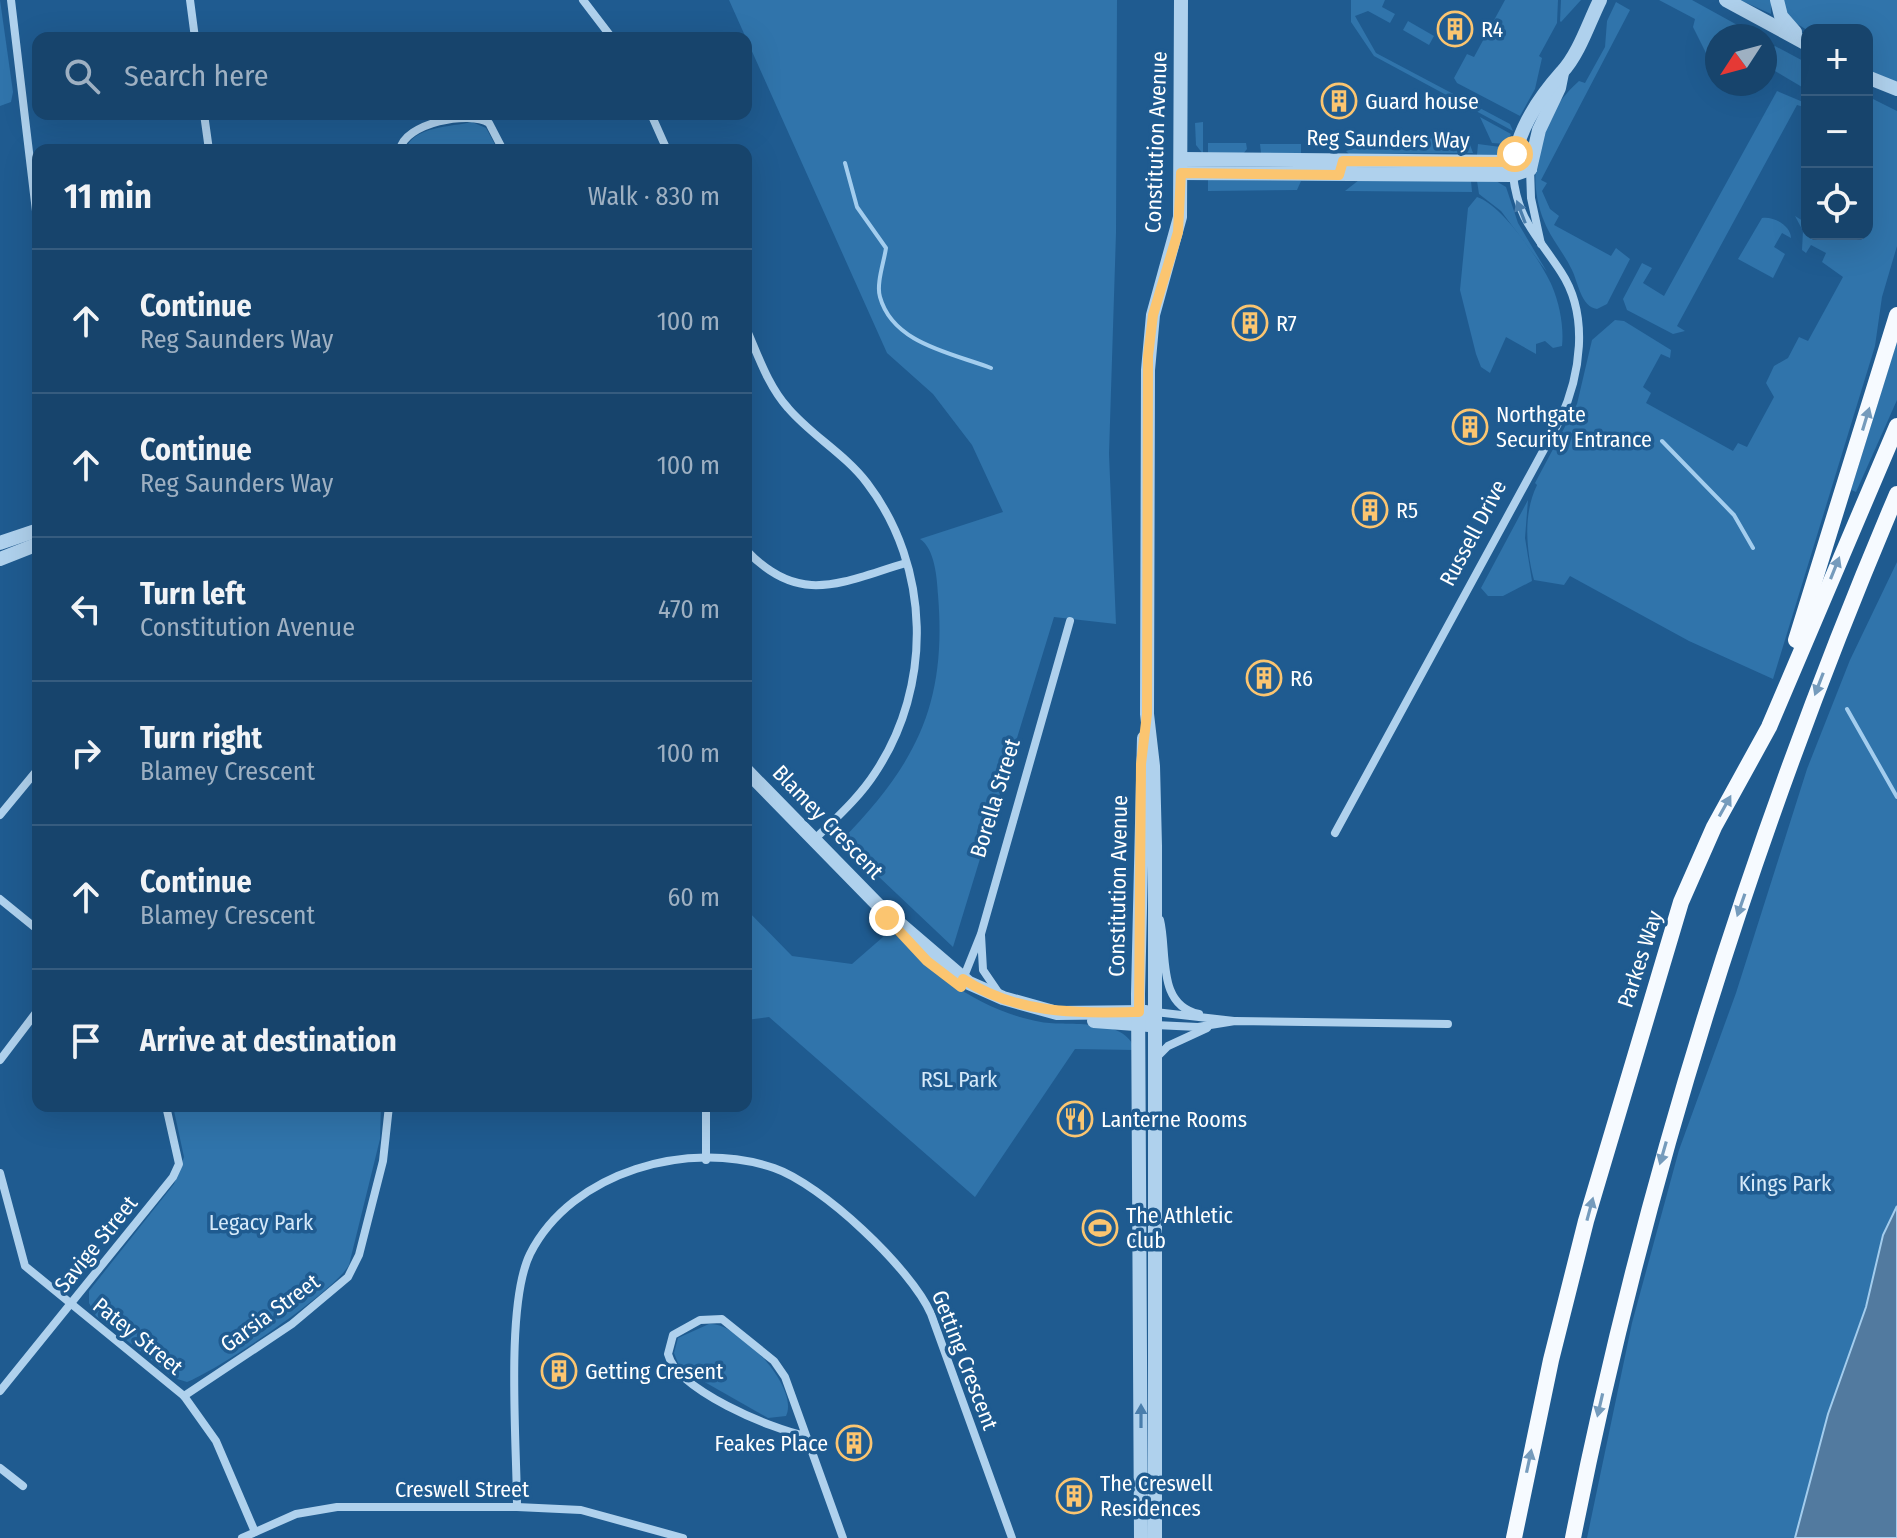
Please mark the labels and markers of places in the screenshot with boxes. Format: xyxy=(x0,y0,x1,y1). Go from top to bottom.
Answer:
building icon: R4 xyxy=(1436,10,1474,48)
place label: R4 xyxy=(1481,16,1504,43)
building icon: Guard house xyxy=(1320,82,1358,120)
place label: Guard house xyxy=(1365,88,1479,115)
building icon: R7 xyxy=(1231,304,1269,342)
place label: R7 xyxy=(1276,310,1297,337)
place label: Northgate Security Entrance xyxy=(1496,401,1652,453)
building icon: Northgate Security Entrance xyxy=(1451,408,1489,446)
building icon: R5 xyxy=(1351,491,1389,529)
place label: R5 xyxy=(1396,497,1418,524)
building icon: R6 xyxy=(1245,659,1283,697)
place label: R6 xyxy=(1290,665,1313,692)
restaurant icon: Lanterne Rooms xyxy=(1056,1100,1094,1138)
place label: Lanterne Rooms xyxy=(1101,1106,1247,1133)
place label: The Athletic Club xyxy=(1126,1202,1233,1254)
sports icon: The Athletic Club xyxy=(1081,1209,1119,1247)
building icon: Getting Cresent xyxy=(540,1352,578,1390)
place label: Getting Cresent xyxy=(585,1358,724,1385)
building icon: Feakes Place xyxy=(835,1424,873,1462)
place label: Feakes Place xyxy=(715,1430,828,1457)
place label: The Creswell Residences xyxy=(1100,1470,1213,1522)
building icon: The Creswell Residences xyxy=(1055,1477,1093,1515)

